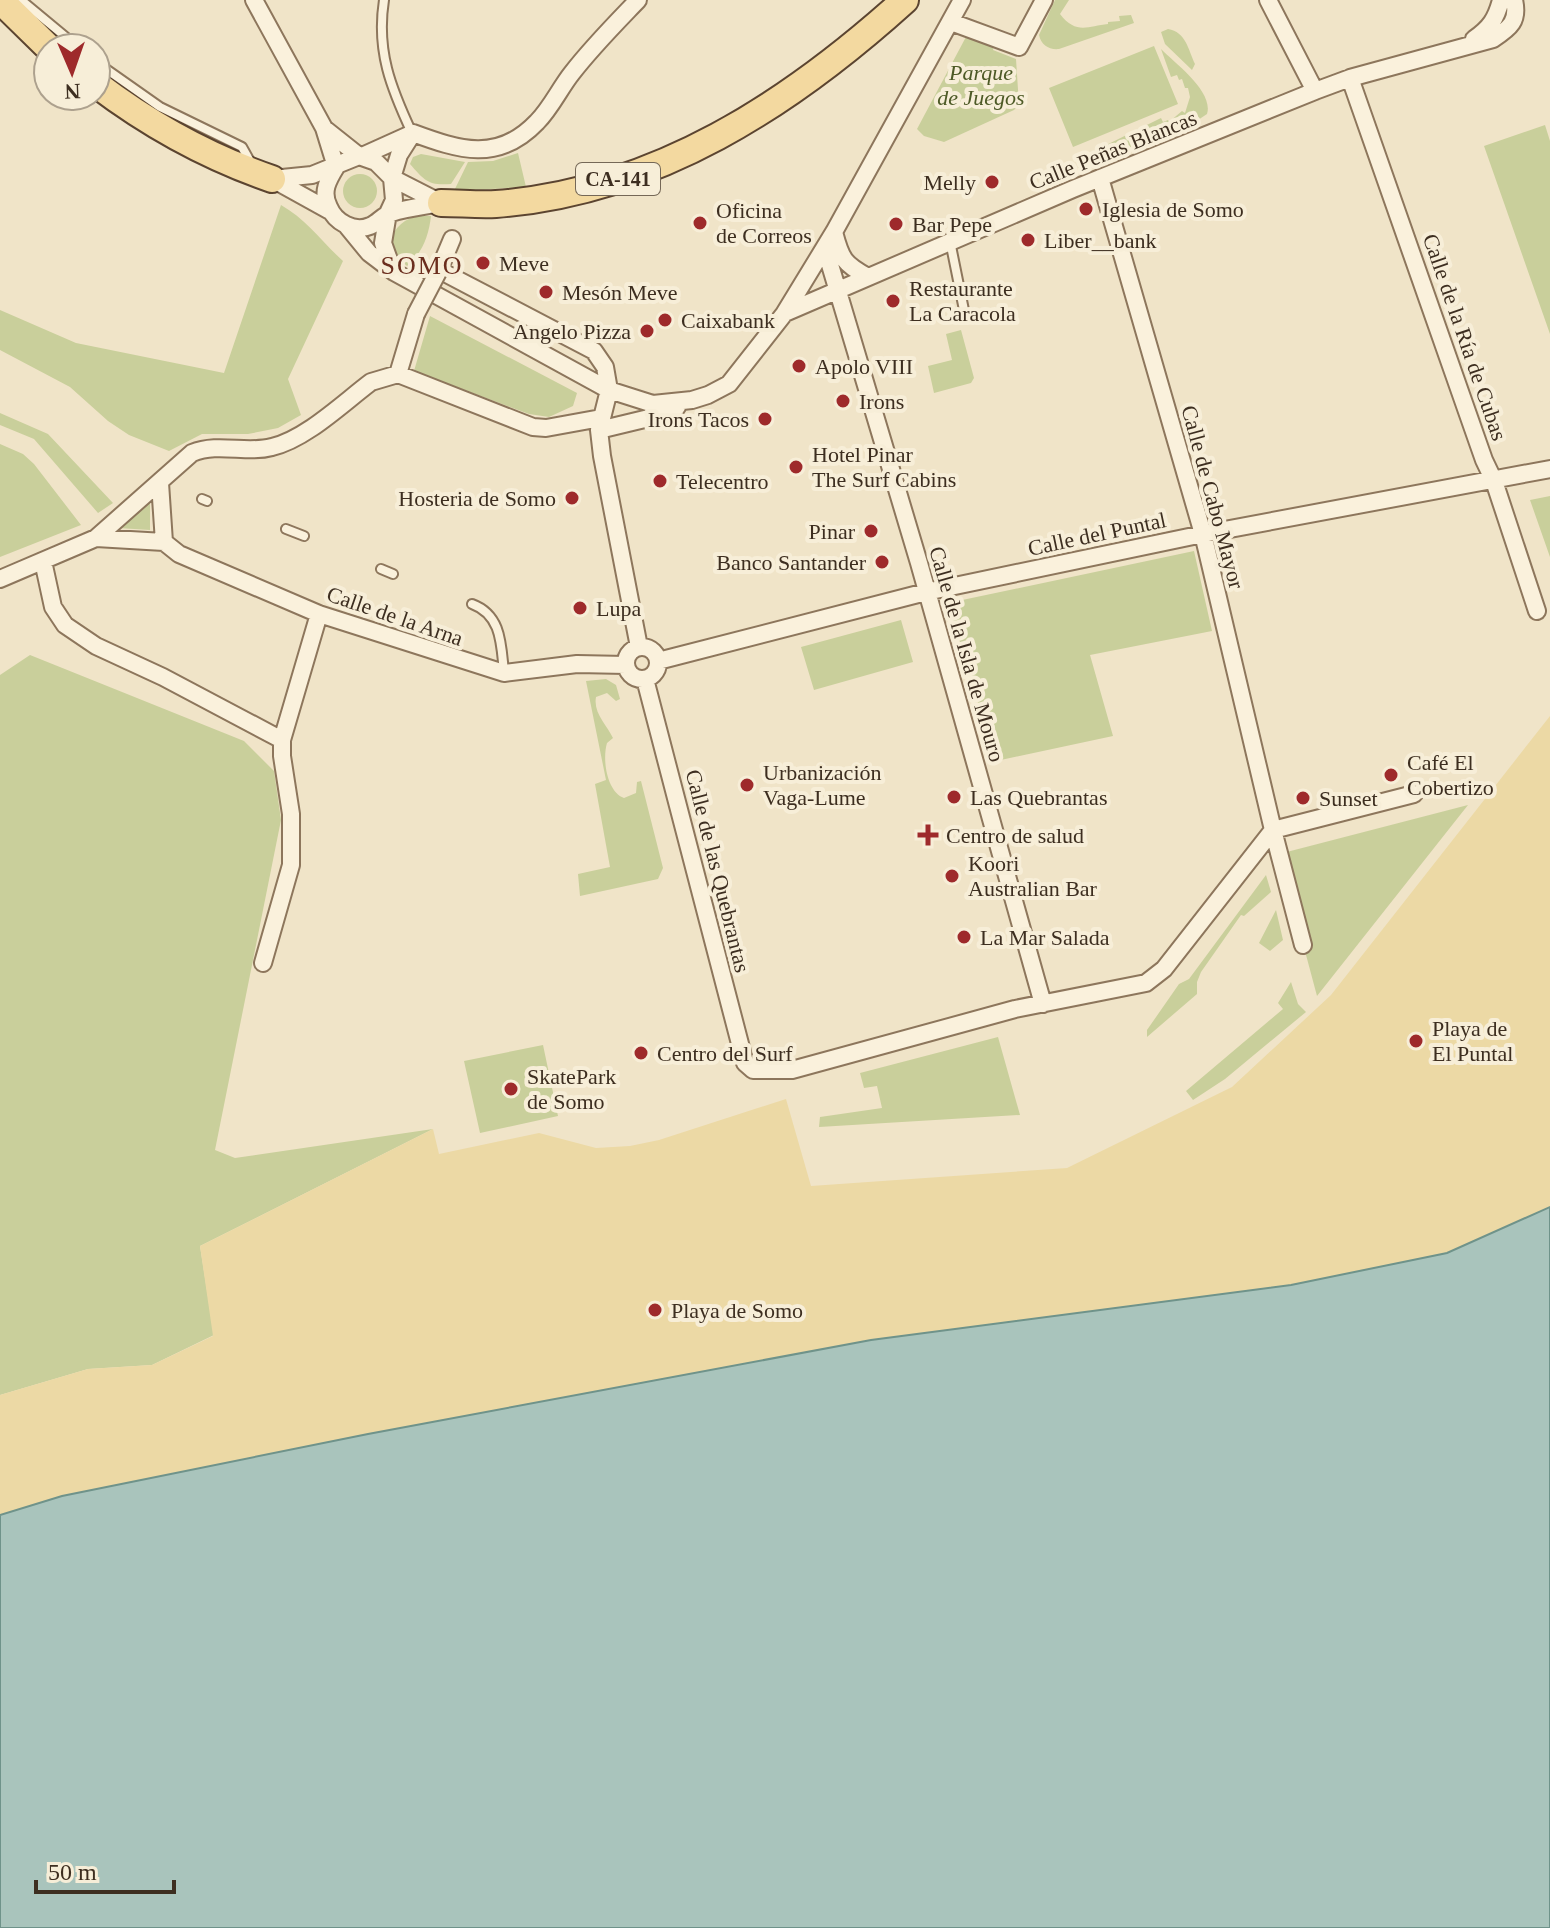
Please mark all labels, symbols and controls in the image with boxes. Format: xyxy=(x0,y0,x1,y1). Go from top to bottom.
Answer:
north arrow xyxy=(32,32,112,112)
park label: Parque de Juegos xyxy=(937,60,1025,110)
text: N xyxy=(64,79,81,104)
street label: Calle Peñas Blancas xyxy=(1026,105,1200,195)
road number: CA-141 xyxy=(576,163,660,195)
place label: Melly xyxy=(923,170,976,195)
marker: Melly xyxy=(983,173,1001,191)
place label: Iglesia de Somo xyxy=(1102,197,1244,222)
place label: Oficina de Correos xyxy=(716,198,812,248)
marker: Iglesia de Somo xyxy=(1077,200,1095,218)
place label: Bar Pepe xyxy=(912,212,992,237)
marker: Oficina de Correos xyxy=(691,214,709,232)
marker: Bar Pepe xyxy=(887,215,905,233)
place label: Liber__bank xyxy=(1044,228,1156,253)
street label: Calle de la Ría de Cubas xyxy=(1418,230,1512,444)
marker: Liber__bank xyxy=(1019,231,1037,249)
district label: SOMO xyxy=(380,251,464,280)
place label: Meve xyxy=(499,251,549,276)
marker: Meve xyxy=(474,254,492,272)
place label: Restaurante La Caracola xyxy=(909,276,1016,326)
place label: Mesón Meve xyxy=(562,280,677,305)
marker: Mesón Meve xyxy=(537,283,555,301)
marker: Restaurante La Caracola xyxy=(884,292,902,310)
place label: Caixabank xyxy=(681,308,775,333)
marker: Caixabank xyxy=(656,311,674,329)
place label: Angelo Pizza xyxy=(513,319,631,344)
marker: Angelo Pizza xyxy=(638,322,656,340)
place label: Apolo VIII xyxy=(815,354,913,379)
marker: Apolo VIII xyxy=(790,357,808,375)
place label: Irons xyxy=(859,389,904,414)
marker: Irons xyxy=(834,392,852,410)
street label: Calle de Cabo Mayor xyxy=(1176,403,1250,592)
place label: Irons Tacos xyxy=(648,407,749,432)
marker: Irons Tacos xyxy=(756,410,774,428)
place label: Hotel Pinar The Surf Cabins xyxy=(812,442,956,492)
marker: Hotel Pinar The Surf Cabins xyxy=(787,458,805,476)
place label: Telecentro xyxy=(676,469,769,494)
marker: Telecentro xyxy=(651,472,669,490)
place label: Hosteria de Somo xyxy=(398,486,556,511)
marker: Hosteria de Somo xyxy=(563,489,581,507)
street label: Calle del Puntal xyxy=(1026,507,1168,561)
place label: Pinar xyxy=(809,519,856,544)
marker: Pinar xyxy=(862,522,880,540)
street label: Calle de la Isla de Mouro xyxy=(924,543,1010,765)
place label: Banco Santander xyxy=(716,550,867,575)
marker: Banco Santander xyxy=(873,553,891,571)
street label: Calle de la Arna xyxy=(324,581,467,651)
place label: Lupa xyxy=(596,596,641,621)
marker: Lupa xyxy=(571,599,589,617)
place label: Café El Cobertizo xyxy=(1407,750,1494,800)
place label: Urbanización Vaga-Lume xyxy=(763,760,882,810)
marker: Café El Cobertizo xyxy=(1382,766,1400,784)
street label: Calle de las Quebrantas xyxy=(681,767,755,975)
marker: Urbanización Vaga-Lume xyxy=(738,776,756,794)
place label: Las Quebrantas xyxy=(970,785,1107,810)
place label: Sunset xyxy=(1319,786,1378,811)
marker: Las Quebrantas xyxy=(945,788,963,806)
marker: Sunset xyxy=(1294,789,1312,807)
place label: Centro de salud xyxy=(946,823,1084,848)
marker: Centro de salud xyxy=(917,824,939,846)
place label: Koori Australian Bar xyxy=(968,851,1098,901)
marker: Koori Australian Bar xyxy=(943,867,961,885)
place label: La Mar Salada xyxy=(980,925,1110,950)
marker: La Mar Salada xyxy=(955,928,973,946)
place label: Playa de El Puntal xyxy=(1432,1016,1513,1066)
marker: Playa de El Puntal xyxy=(1407,1032,1425,1050)
place label: Centro del Surf xyxy=(657,1041,793,1066)
marker: Centro del Surf xyxy=(632,1044,650,1062)
place label: SkatePark de Somo xyxy=(527,1064,616,1114)
marker: SkatePark de Somo xyxy=(502,1080,520,1098)
place label: Playa de Somo xyxy=(671,1298,803,1323)
marker: Playa de Somo xyxy=(646,1301,664,1319)
scale bar xyxy=(36,1844,174,1894)
text: 50 m xyxy=(48,1859,97,1885)

